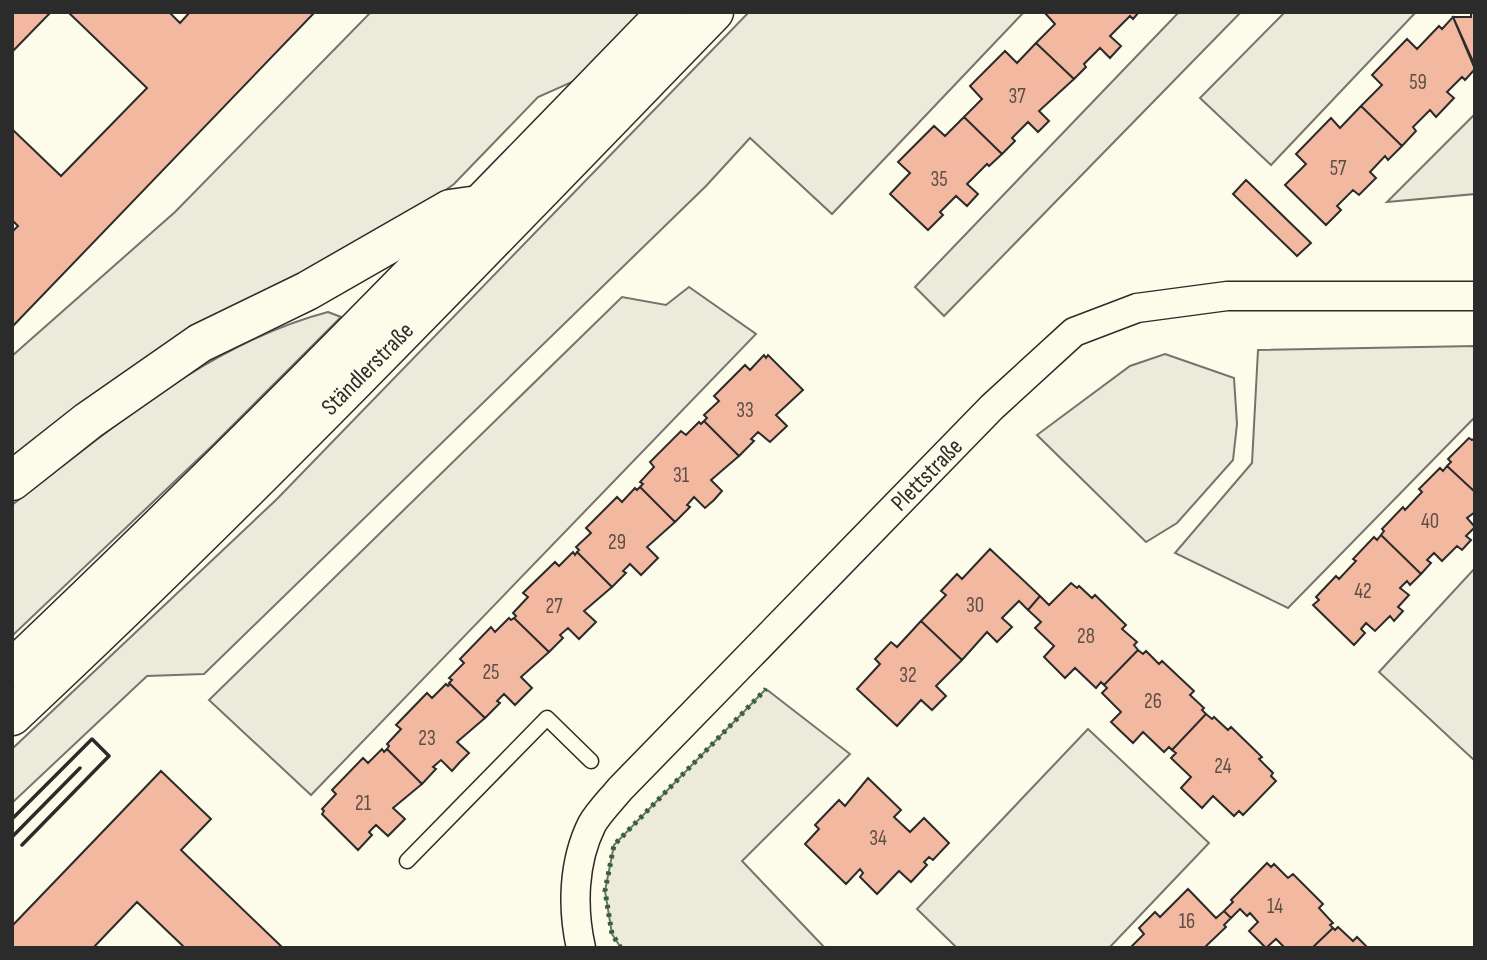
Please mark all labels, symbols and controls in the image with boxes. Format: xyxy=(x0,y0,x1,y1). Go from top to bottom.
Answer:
house number: 59 xyxy=(1409,70,1427,95)
house number: 37 xyxy=(1008,84,1026,109)
house number: 57 xyxy=(1330,156,1347,181)
house number: 35 xyxy=(930,167,948,192)
street label: Ständlerstraße xyxy=(315,316,420,421)
house number: 33 xyxy=(736,398,754,423)
street label: Plettstraße xyxy=(885,432,969,517)
house number: 31 xyxy=(673,463,690,488)
house number: 40 xyxy=(1421,509,1439,534)
house number: 29 xyxy=(608,530,626,555)
house number: 42 xyxy=(1354,579,1372,604)
house number: 30 xyxy=(966,593,984,618)
house number: 27 xyxy=(545,594,563,619)
house number: 28 xyxy=(1077,624,1095,649)
house number: 25 xyxy=(482,660,500,685)
house number: 32 xyxy=(899,663,917,688)
house number: 26 xyxy=(1144,689,1162,714)
house number: 23 xyxy=(418,726,436,751)
house number: 24 xyxy=(1214,754,1232,779)
house number: 21 xyxy=(355,791,372,816)
house number: 34 xyxy=(869,826,887,851)
house number: 14 xyxy=(1267,894,1283,919)
house number: 16 xyxy=(1179,909,1195,934)

